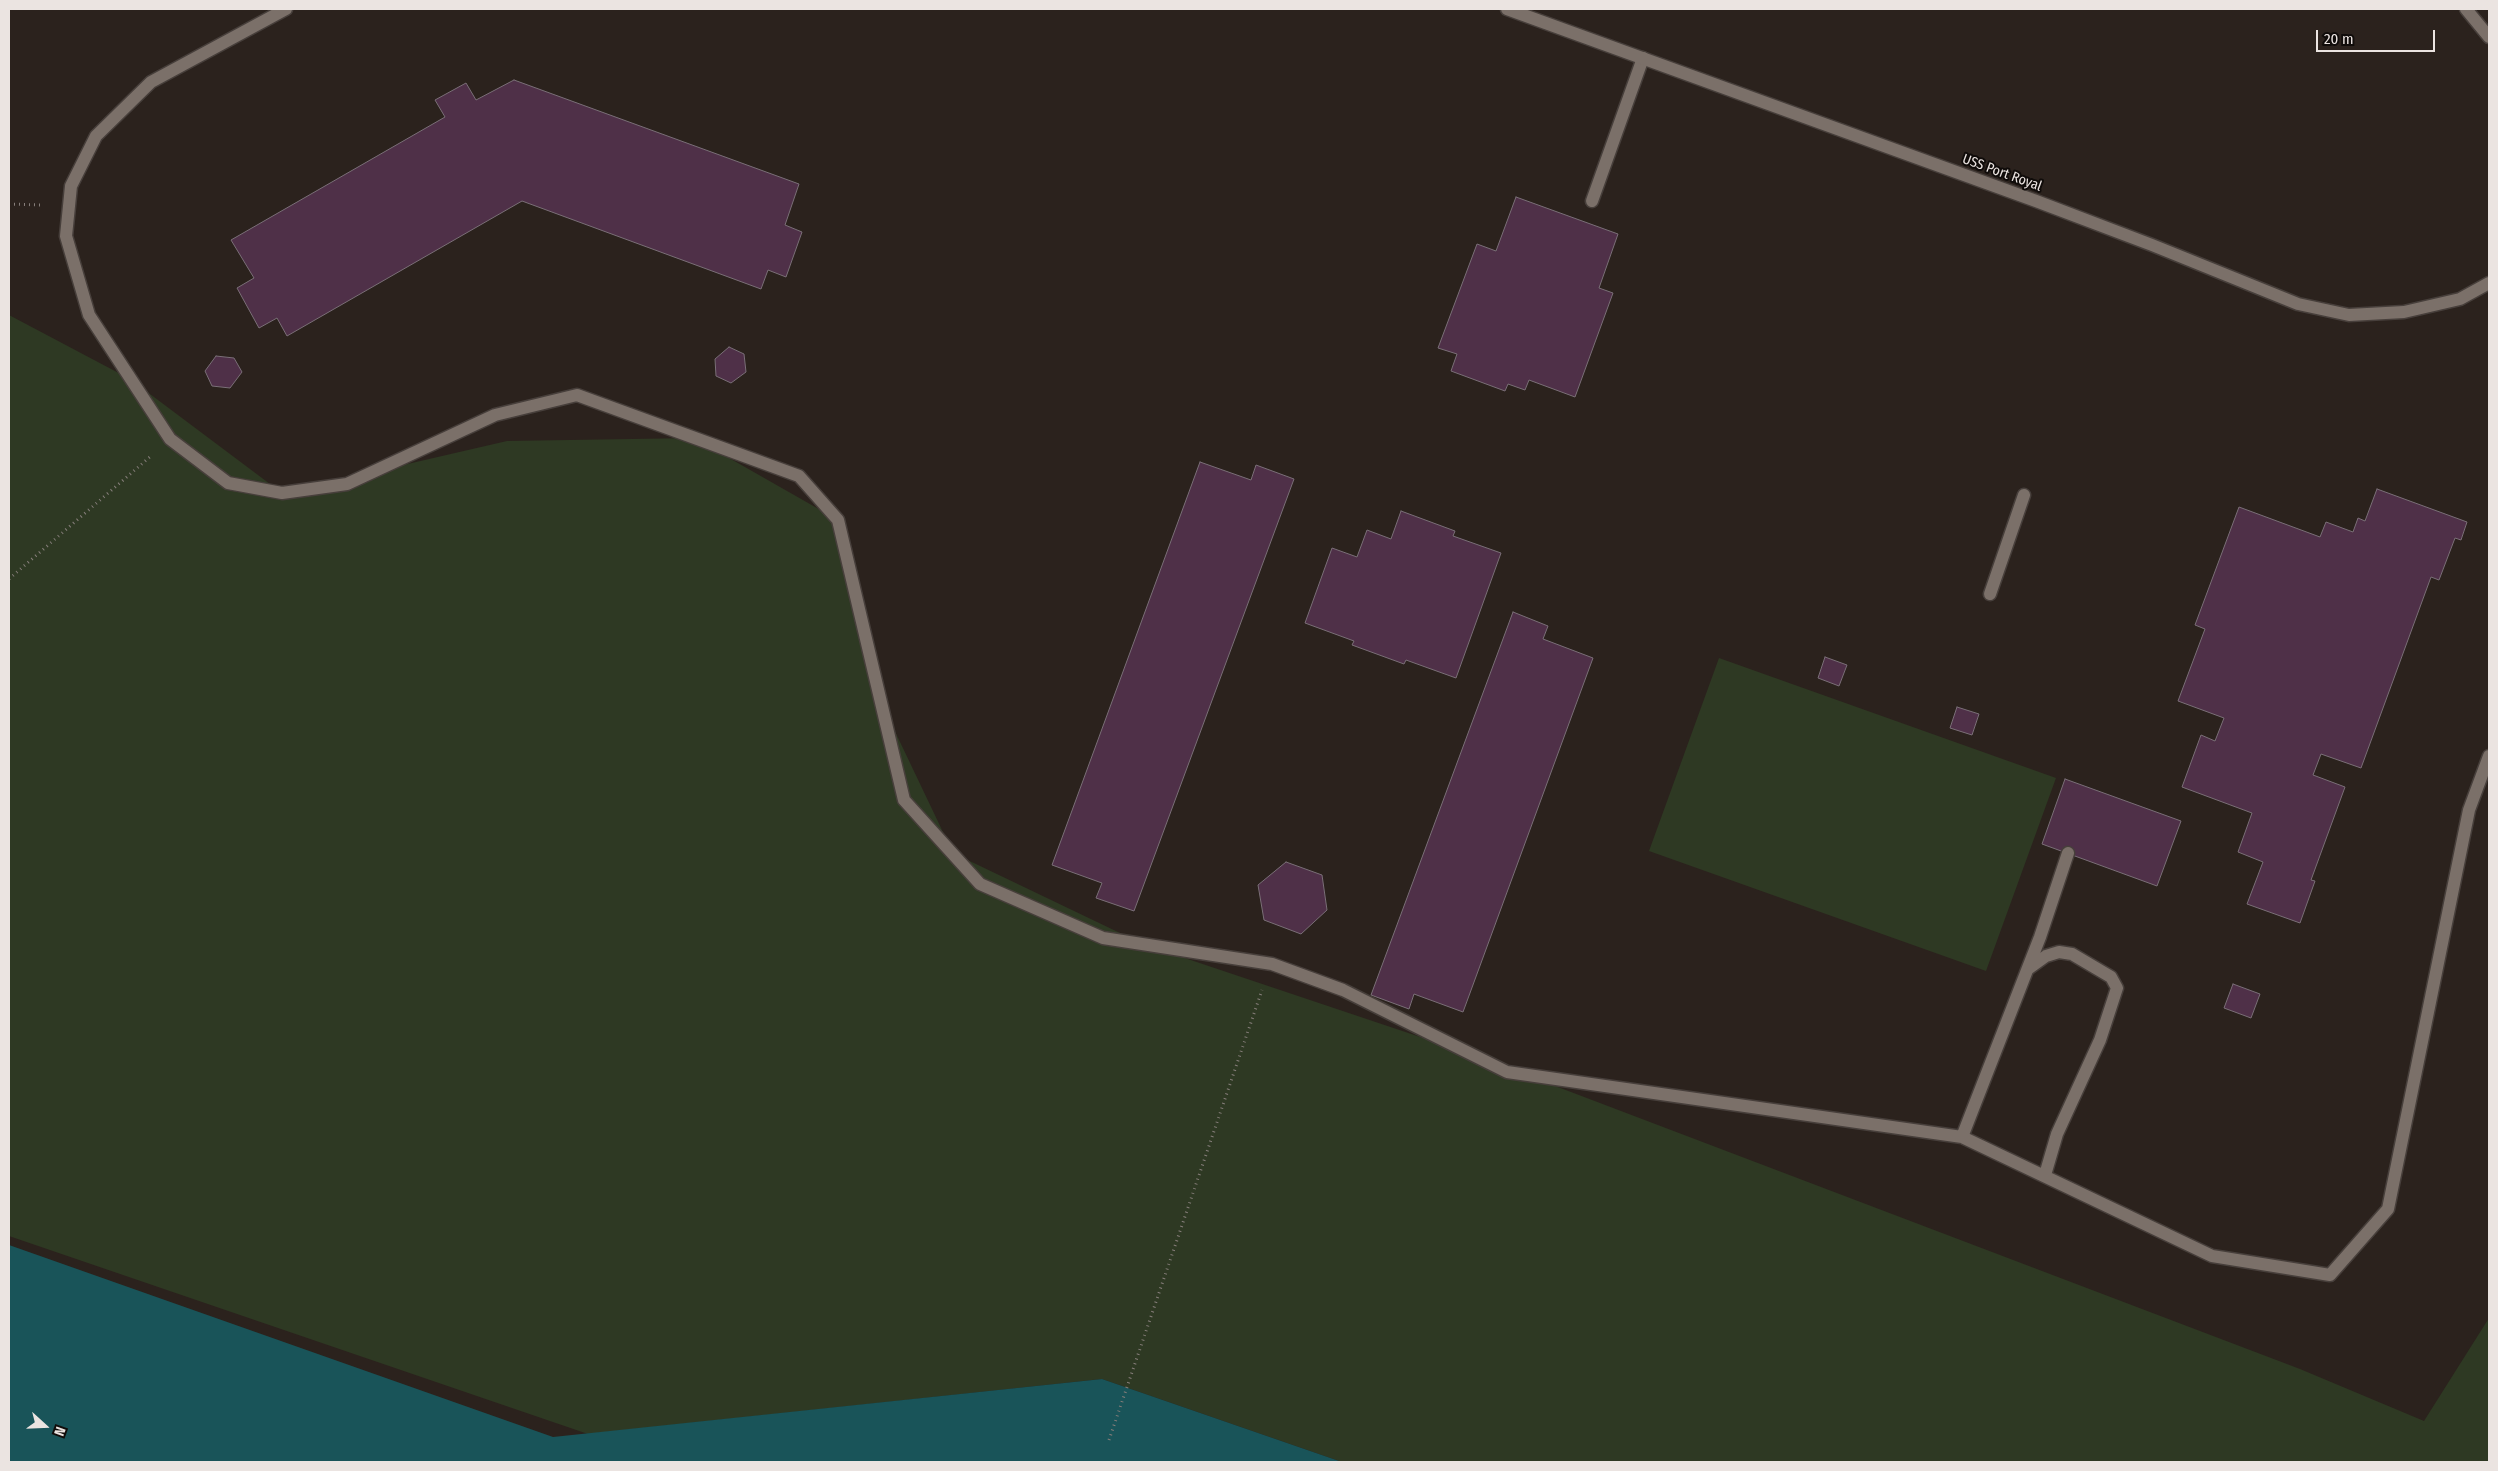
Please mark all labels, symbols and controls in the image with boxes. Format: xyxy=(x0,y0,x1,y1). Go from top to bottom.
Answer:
scale bar xyxy=(2318,20,2437,52)
text: 20 m xyxy=(2324,30,2354,48)
street label: USS Port Royal xyxy=(1960,151,2044,195)
north arrow xyxy=(20,1401,70,1451)
text: N xyxy=(50,1424,69,1438)

